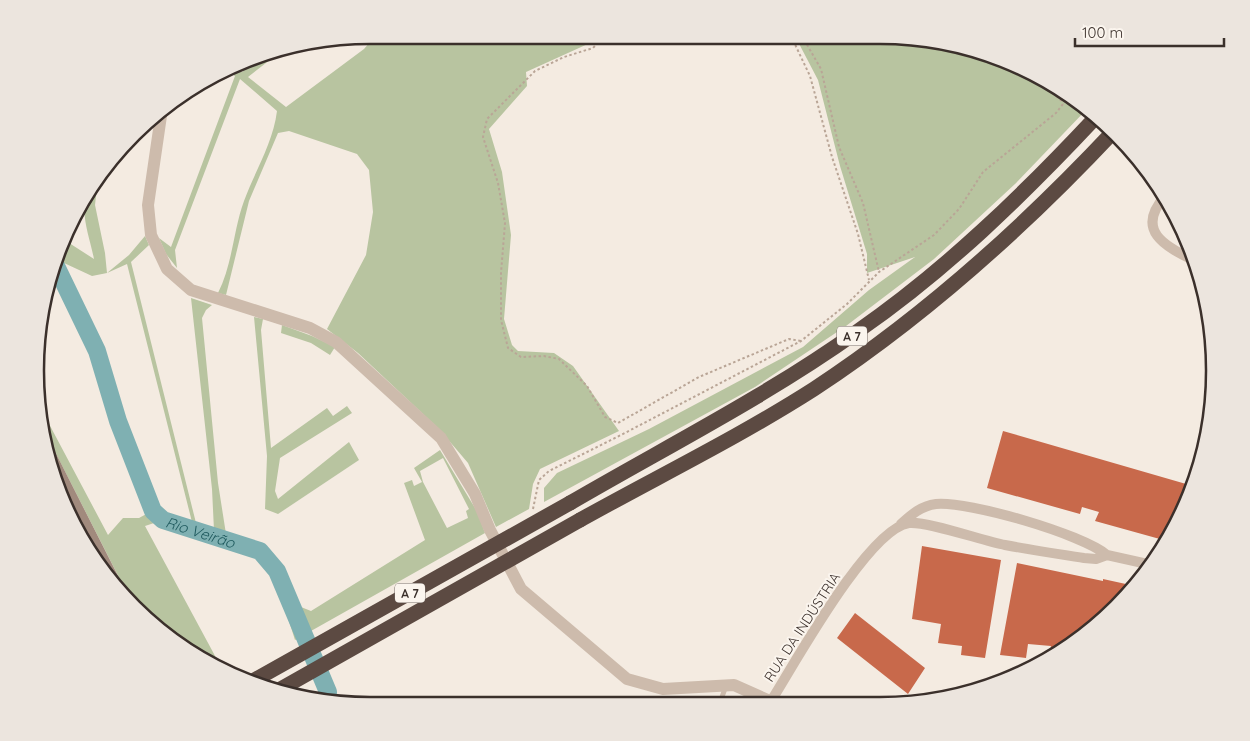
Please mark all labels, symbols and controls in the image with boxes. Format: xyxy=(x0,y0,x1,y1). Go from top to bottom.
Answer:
scale bar xyxy=(1075,15,1224,47)
text: 100 m xyxy=(1082,23,1123,42)
road number: A 7 xyxy=(837,326,867,346)
water label: Rio Veirão xyxy=(163,512,238,552)
street label: RUA DA INDÚSTRIA xyxy=(760,569,844,685)
road number: A 7 xyxy=(395,584,425,602)

